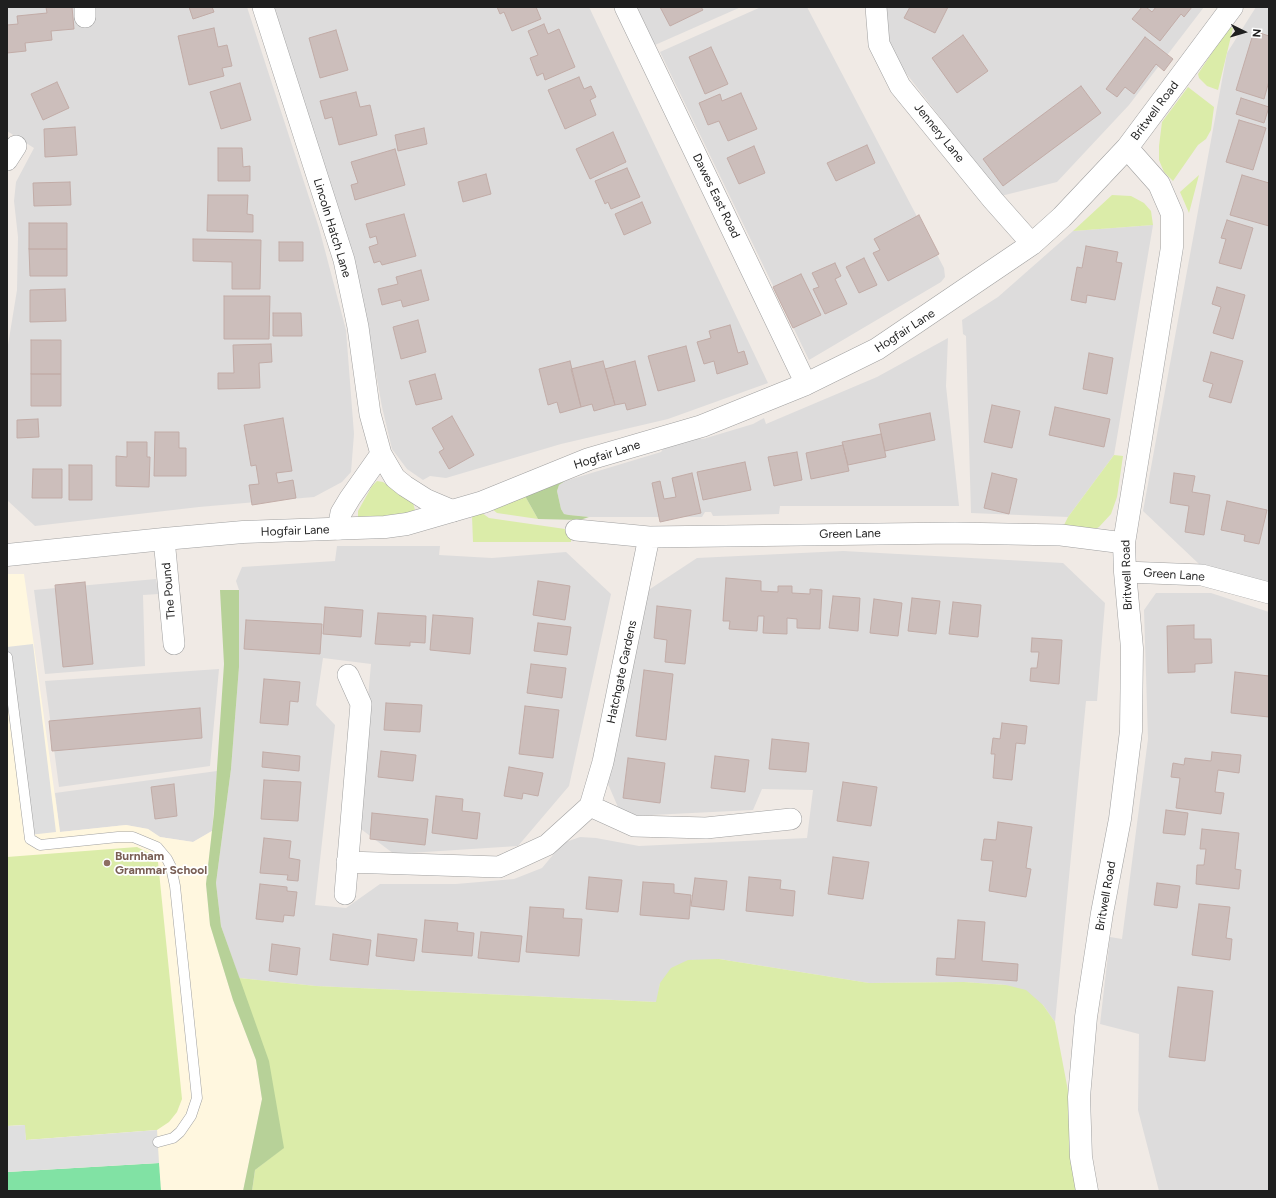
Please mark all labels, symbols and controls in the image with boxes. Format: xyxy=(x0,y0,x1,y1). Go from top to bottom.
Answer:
north arrow xyxy=(1224,12,1264,52)
text: N xyxy=(1250,28,1263,38)
street label: Britwell Road xyxy=(1128,79,1182,143)
street label: Jennery Lane xyxy=(911,101,967,165)
street label: Dawes East Road xyxy=(689,151,743,241)
street label: Lincoln Hatch Lane xyxy=(310,177,354,279)
street label: Hogfair Lane xyxy=(872,306,938,356)
street label: Hogfair Lane xyxy=(572,438,642,472)
street label: Hogfair Lane xyxy=(260,523,330,539)
street label: Green Lane xyxy=(819,526,881,542)
street label: Britwell Road xyxy=(1119,540,1135,610)
street label: The Pound xyxy=(159,562,179,620)
street label: Green Lane xyxy=(1143,566,1205,584)
street label: Hatchgate Gardens xyxy=(604,619,640,725)
place label: Burnham Grammar School xyxy=(115,849,207,877)
marker: Burnham Grammar School xyxy=(102,858,112,868)
street label: Britwell Road xyxy=(1093,860,1119,932)

